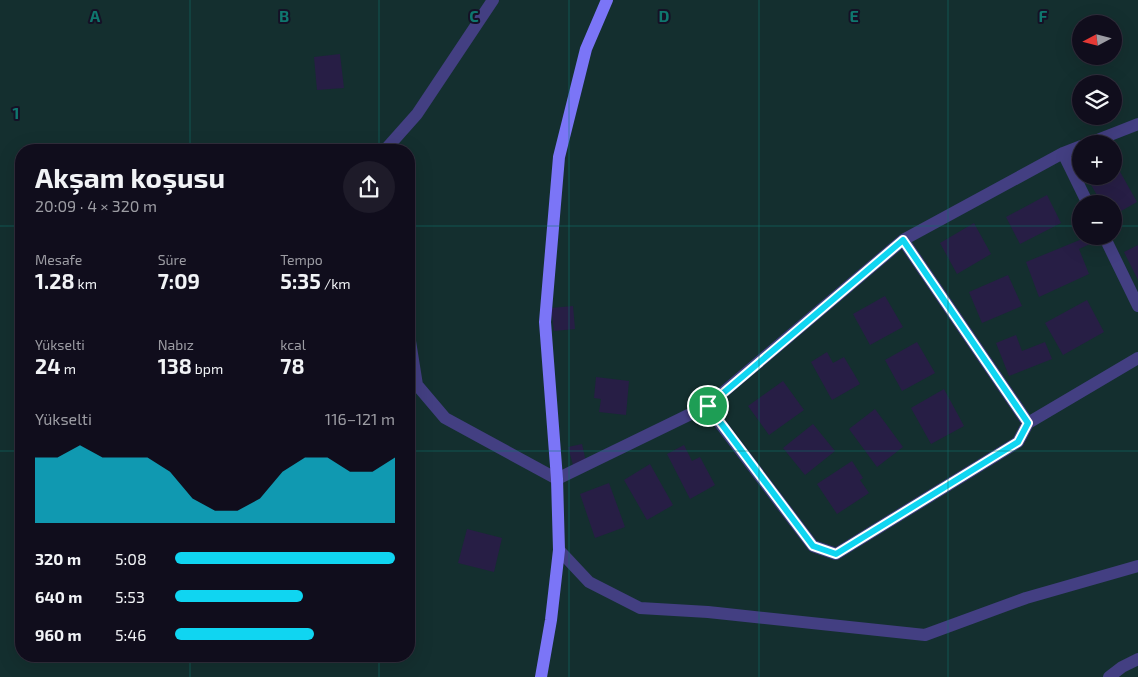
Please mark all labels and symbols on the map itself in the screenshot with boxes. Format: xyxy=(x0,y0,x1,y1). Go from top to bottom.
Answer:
text: A xyxy=(90,6,101,25)
text: B xyxy=(279,6,289,25)
text: C xyxy=(469,6,479,25)
text: D xyxy=(659,6,670,25)
text: E xyxy=(849,6,859,25)
text: F xyxy=(1039,6,1048,25)
north arrow xyxy=(1072,15,1122,65)
text: 1 xyxy=(13,103,19,122)
pin xyxy=(687,385,729,427)

